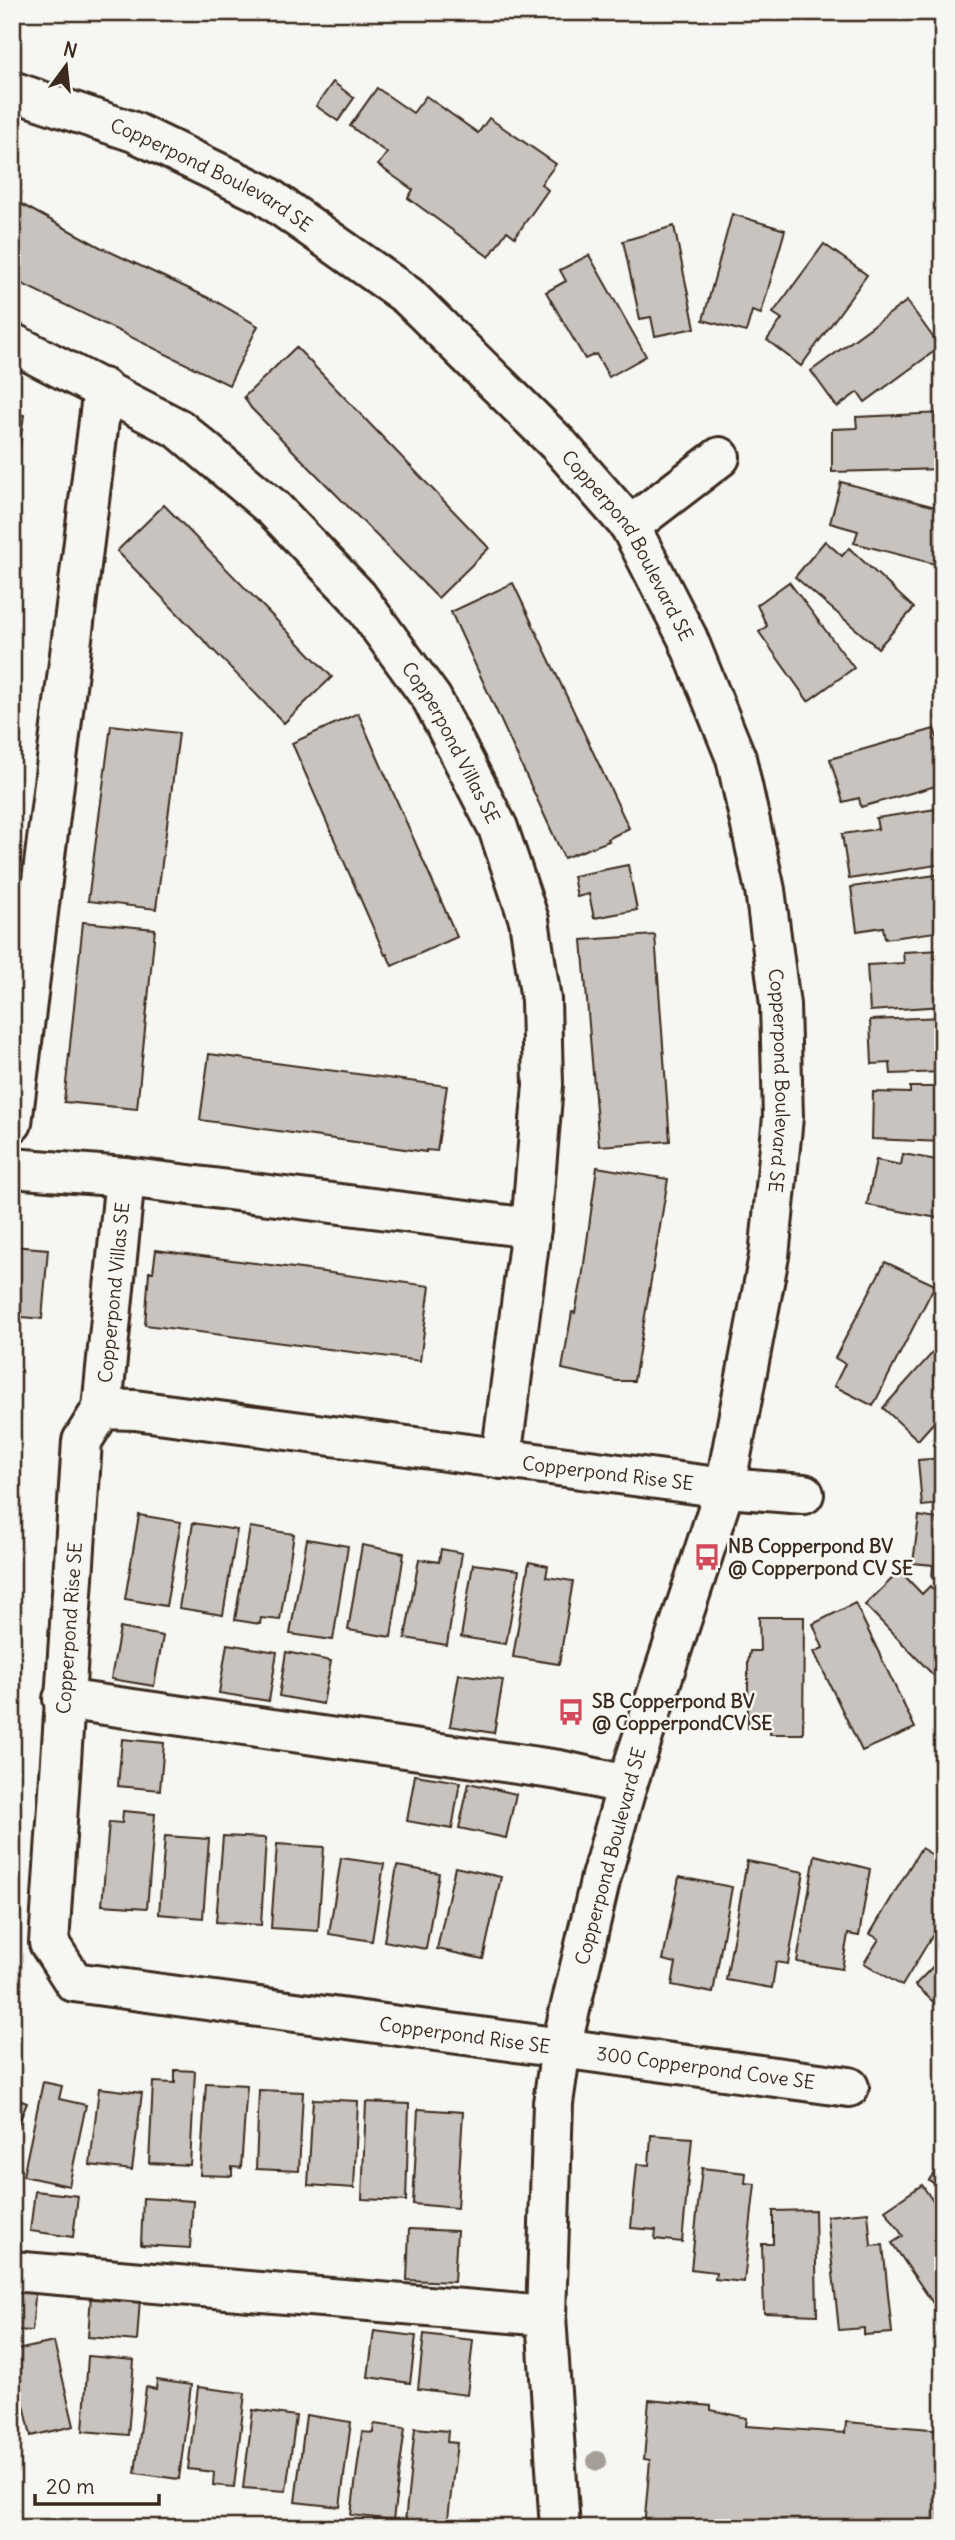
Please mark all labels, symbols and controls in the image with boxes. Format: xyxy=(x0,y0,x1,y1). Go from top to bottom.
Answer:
north arrow xyxy=(32,32,102,102)
text: N xyxy=(61,36,80,63)
street label: Copperpond Boulevard SE xyxy=(107,113,317,237)
street label: Copperpond Boulevard SE xyxy=(557,445,699,645)
street label: Copperpond Villas SE xyxy=(397,657,506,827)
street label: Copperpond Boulevard SE xyxy=(763,967,795,1194)
street label: Copperpond Villas SE xyxy=(93,1201,134,1384)
street label: Copperpond Rise SE xyxy=(521,1451,695,1495)
place label: NB Copperpond BV @ Copperpond CV SE xyxy=(728,1534,913,1580)
street label: Copperpond Rise SE xyxy=(51,1541,87,1715)
bus stop icon: NB Copperpond BV @ Copperpond CV SE xyxy=(692,1542,722,1572)
place label: SB Copperpond BV @ CopperpondCV SE xyxy=(592,1689,772,1735)
bus stop icon: SB Copperpond BV @ CopperpondCV SE xyxy=(556,1697,586,1727)
street label: Copperpond Boulevard SE xyxy=(569,1744,651,1968)
street label: Copperpond Rise SE xyxy=(378,2011,552,2058)
street label: 300 Copperpond Cove SE xyxy=(595,2041,816,2094)
scale bar xyxy=(35,2463,159,2507)
text: 20 m xyxy=(46,2473,95,2500)

